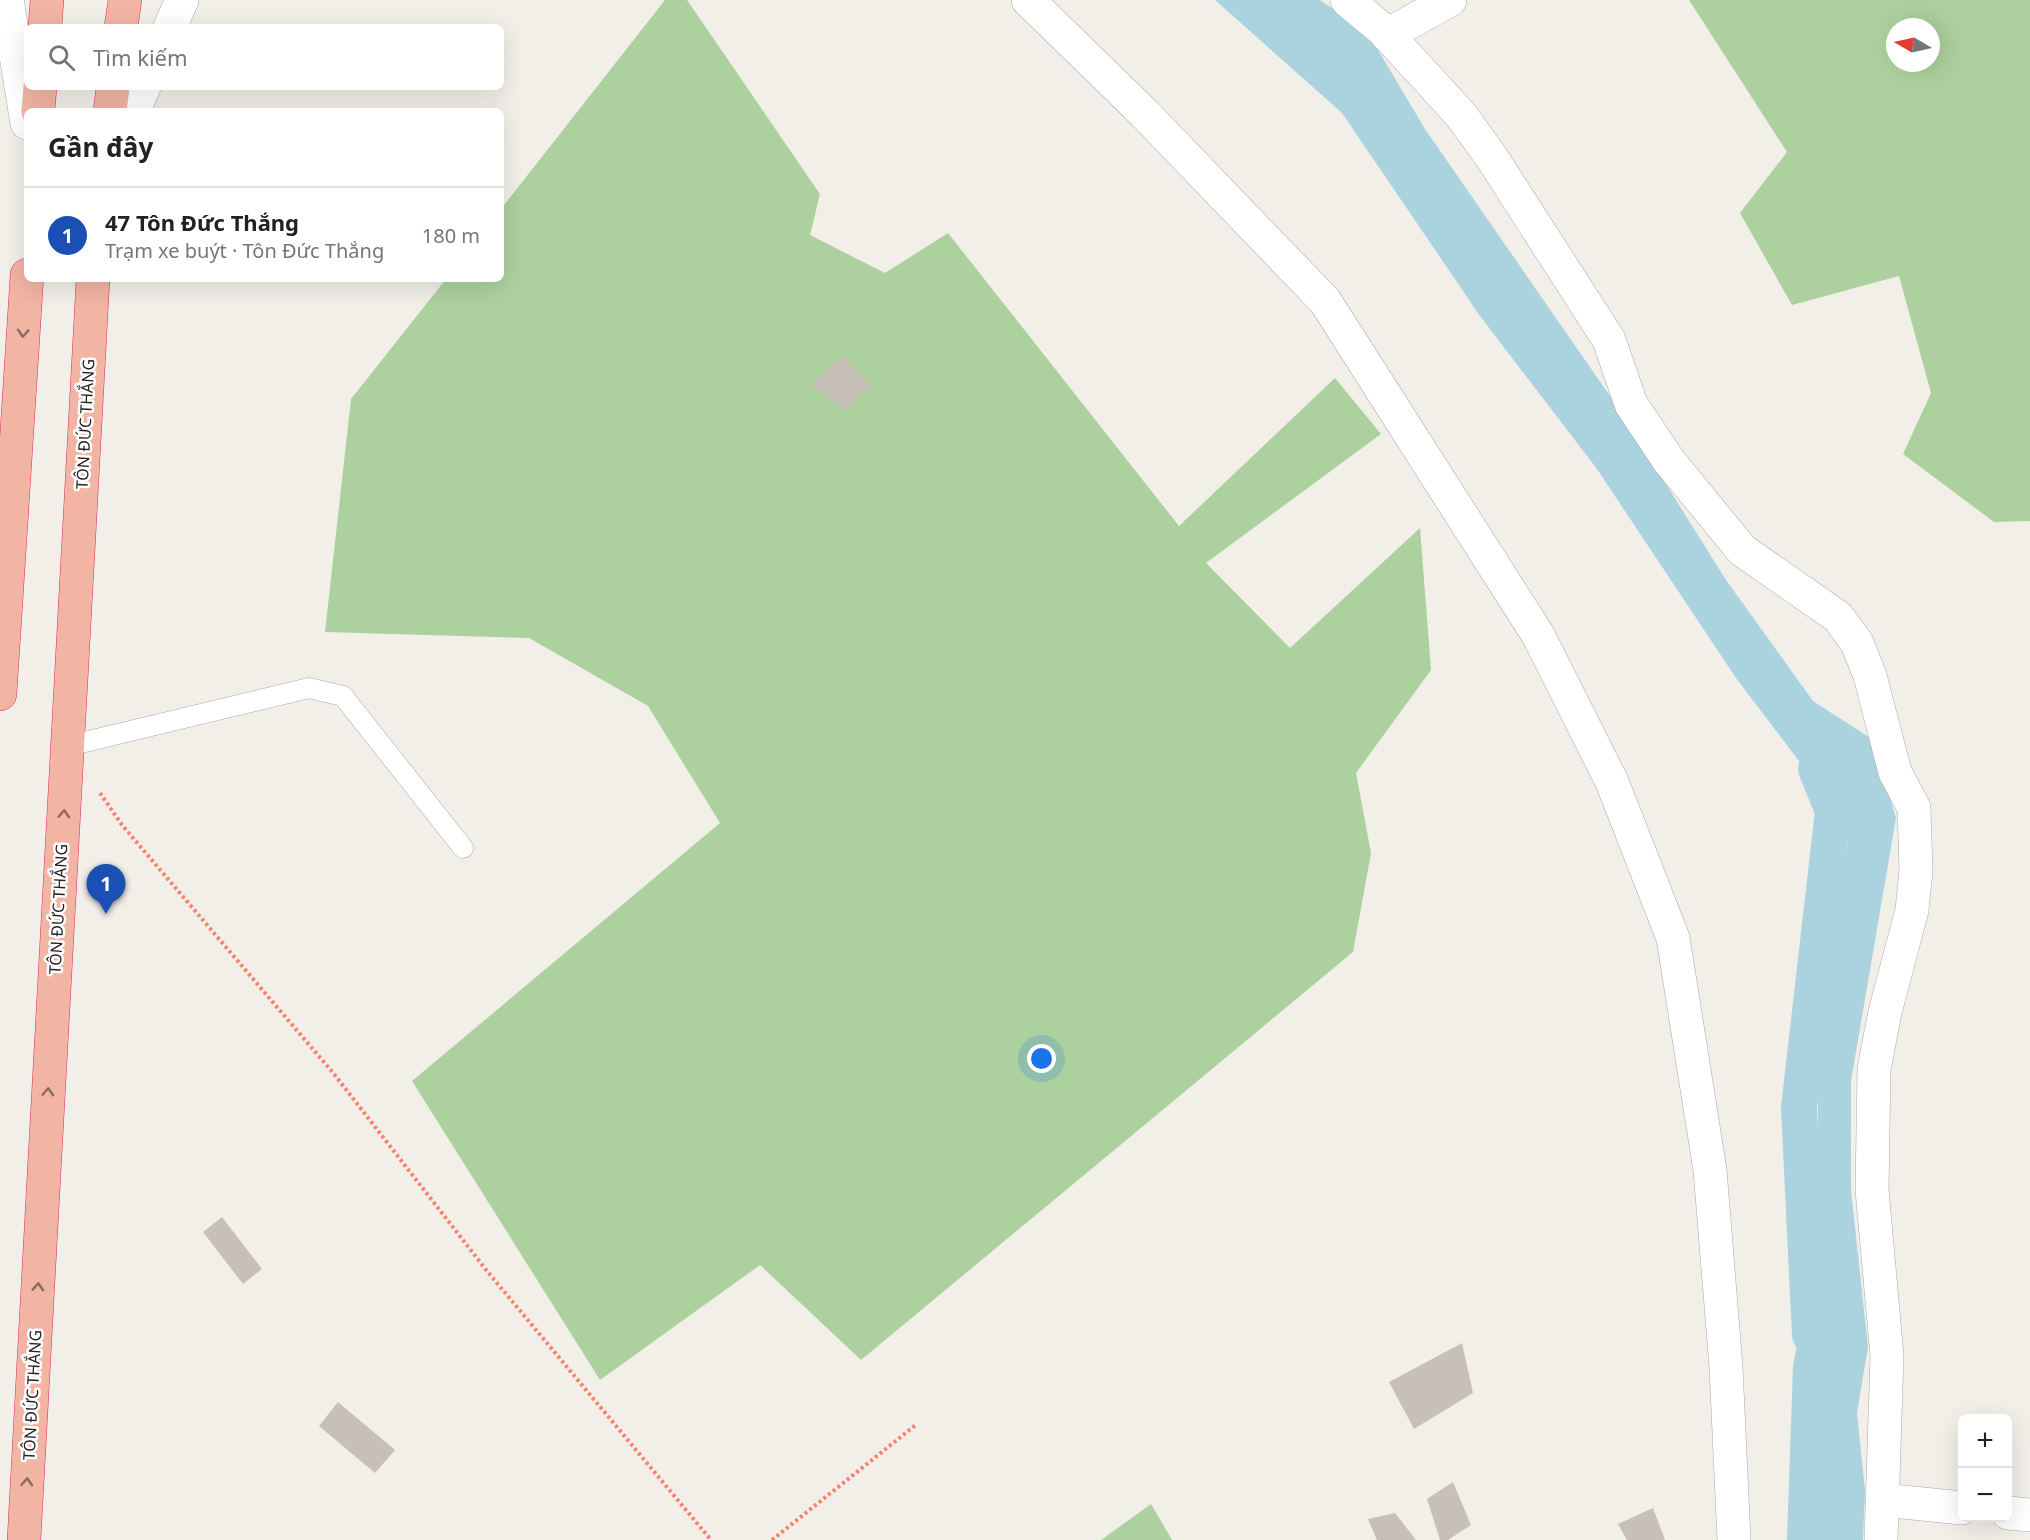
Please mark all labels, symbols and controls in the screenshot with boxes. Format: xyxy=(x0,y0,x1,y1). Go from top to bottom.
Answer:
north arrow xyxy=(1886,18,1940,72)
search box xyxy=(24,24,504,90)
icon: search xyxy=(45,41,78,74)
text: Tìm kiếm xyxy=(93,42,188,72)
text: Gần đây xyxy=(48,129,153,165)
text: 47 Tôn Đức Thắng xyxy=(105,207,299,237)
text: 1 xyxy=(62,222,73,249)
text: 180 m xyxy=(422,222,480,249)
text: Trạm xe buýt · Tôn Đức Thắng xyxy=(105,237,384,264)
one-way arrow xyxy=(17,329,30,338)
street label: TÔN ĐỨC THẮNG xyxy=(71,358,99,490)
one-way arrow xyxy=(57,809,70,818)
street label: TÔN ĐỨC THẮNG xyxy=(44,843,72,975)
pin: 1 xyxy=(86,864,126,914)
your location xyxy=(1027,1044,1056,1073)
one-way arrow xyxy=(42,1088,55,1097)
one-way arrow xyxy=(31,1282,44,1291)
street label: TÔN ĐỨC THẮNG xyxy=(18,1329,46,1461)
map controls xyxy=(1958,1414,2012,1522)
button: + xyxy=(1958,1414,2012,1468)
button: − xyxy=(1958,1468,2012,1522)
one-way arrow xyxy=(20,1477,33,1486)

